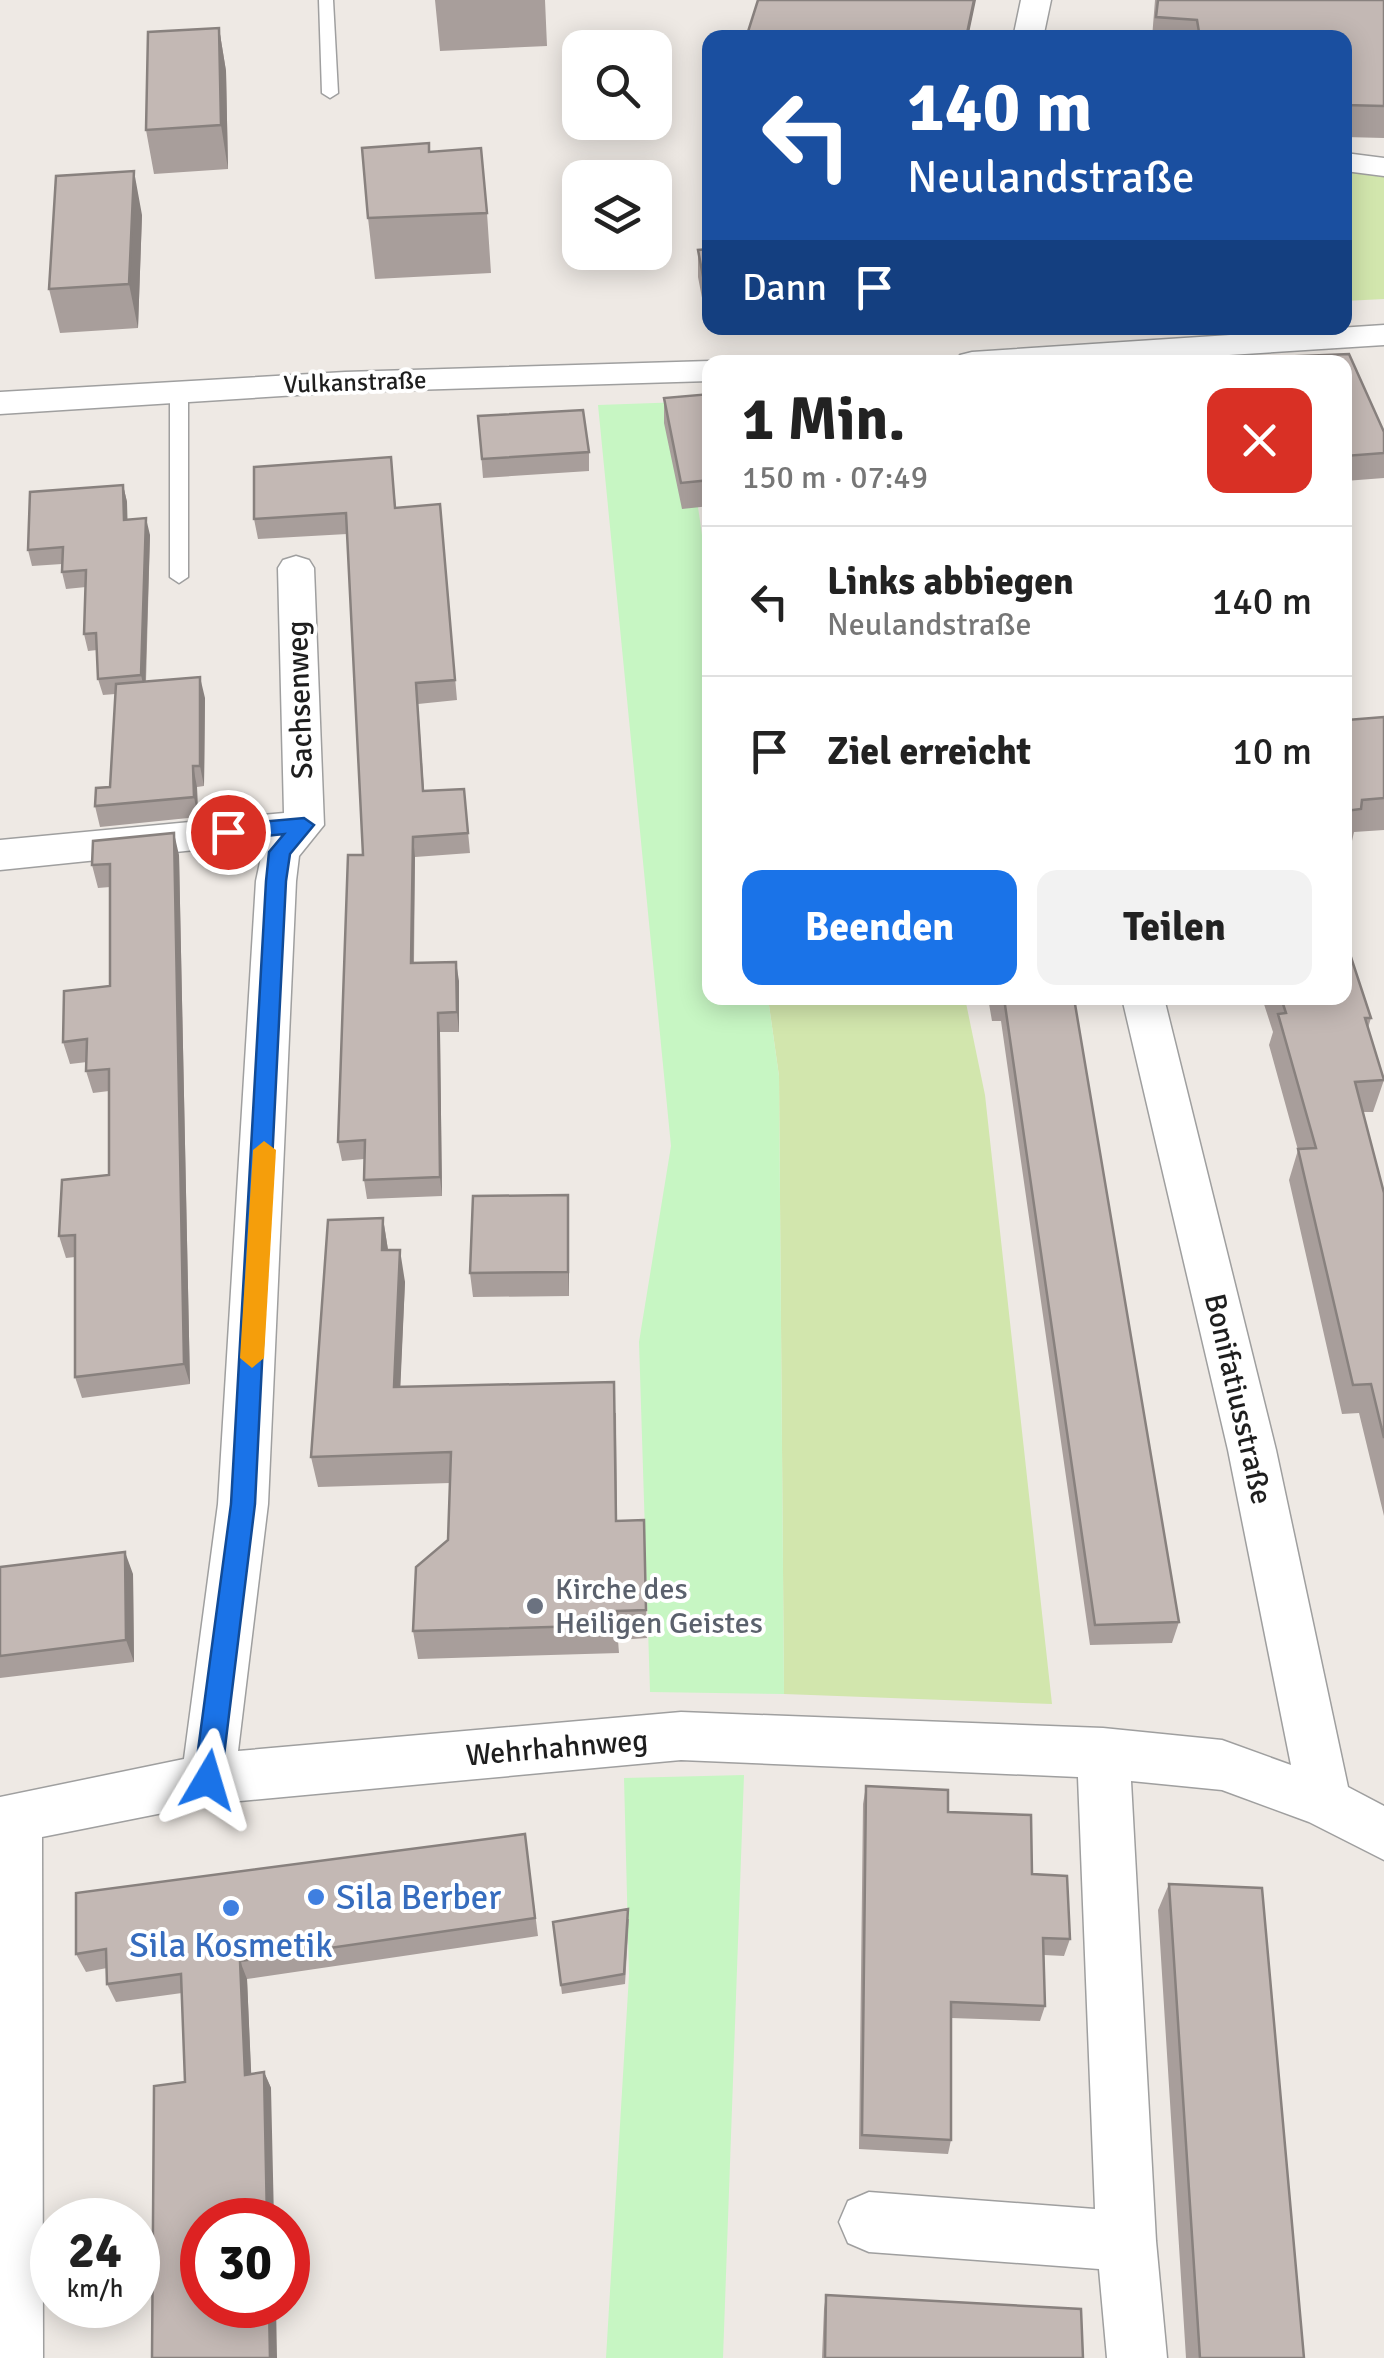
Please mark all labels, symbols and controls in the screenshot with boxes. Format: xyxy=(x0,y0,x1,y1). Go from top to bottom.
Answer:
map controls xyxy=(562,30,672,270)
button: search xyxy=(562,30,672,140)
text: 140 m xyxy=(907,64,1092,150)
icon: left xyxy=(742,70,872,200)
text: Neulandstraße xyxy=(907,150,1194,205)
button: layers xyxy=(562,160,672,270)
icon: arrive xyxy=(847,260,902,315)
text: Dann xyxy=(742,264,827,311)
street label: Vulkanstraße xyxy=(283,364,427,400)
text: 1 Min. xyxy=(742,383,906,457)
button: close xyxy=(1207,388,1312,493)
text: 150 m · 07:49 xyxy=(742,458,928,497)
text: Links abbiegen xyxy=(827,558,1074,605)
icon: left xyxy=(742,574,797,629)
text: 140 m xyxy=(1212,578,1312,625)
text: Neulandstraße xyxy=(827,605,1031,644)
street label: Sachsenweg xyxy=(279,620,321,780)
icon: arrive xyxy=(742,724,797,779)
text: Ziel erreicht xyxy=(827,728,1031,775)
text: 10 m xyxy=(1232,728,1312,775)
pin xyxy=(186,790,271,875)
icon: arrive xyxy=(201,805,256,860)
button: Beenden xyxy=(742,870,1017,985)
button: Teilen xyxy=(1037,870,1312,985)
street label: Bonifatiusstraße xyxy=(1196,1290,1280,1508)
place label: Kirche des Heiligen Geistes xyxy=(555,1571,763,1642)
marker: Kirche des Heiligen Geistes xyxy=(524,1595,546,1617)
street label: Wehrhahnweg xyxy=(464,1722,650,1774)
position arrow xyxy=(156,1728,260,1832)
place label: Sila Berber xyxy=(336,1876,501,1919)
marker: Sila Berber xyxy=(305,1886,327,1908)
marker: Sila Kosmetik xyxy=(220,1897,242,1919)
place label: Sila Kosmetik xyxy=(129,1924,333,1967)
speed limit sign: 30 xyxy=(180,2198,310,2328)
text: 24 xyxy=(68,2220,122,2282)
text: km/h xyxy=(67,2273,123,2304)

